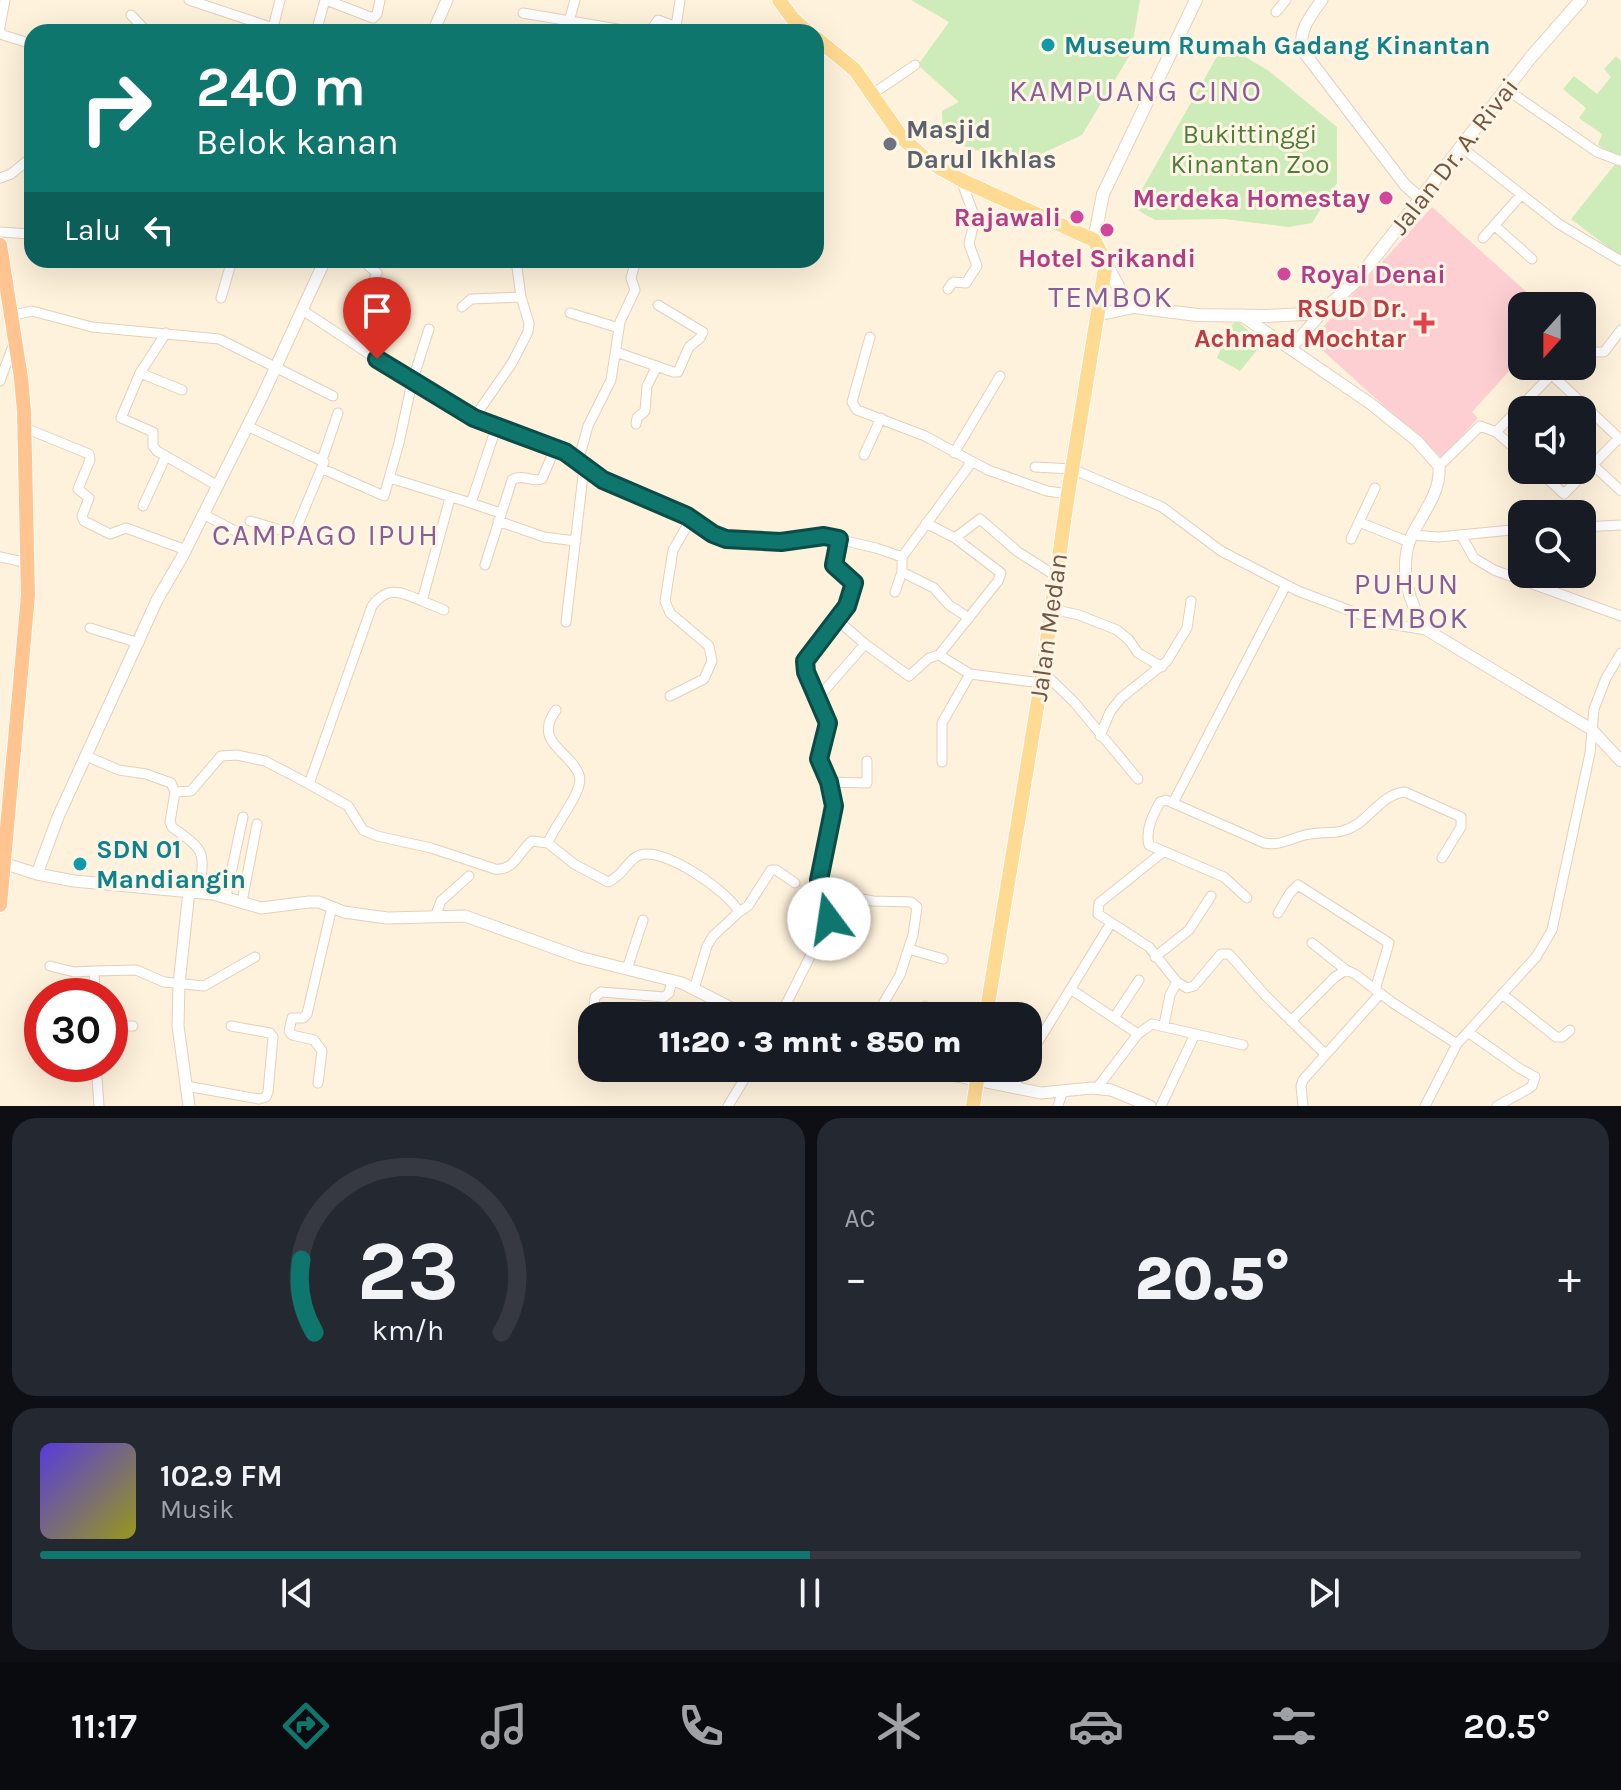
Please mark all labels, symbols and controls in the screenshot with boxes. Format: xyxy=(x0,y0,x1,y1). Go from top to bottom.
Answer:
place label: Museum Rumah Gadang Kinantan xyxy=(1064,30,1490,61)
marker: Museum Rumah Gadang Kinantan xyxy=(1039,36,1057,54)
text: 240 m xyxy=(196,54,366,119)
icon: right xyxy=(64,56,168,160)
street label: Jalan Dr. A. Rivai xyxy=(1384,72,1525,241)
district label: KAMPUANG CINO xyxy=(1009,73,1263,109)
place label: Masjid Darul Ikhlas xyxy=(906,114,1056,175)
park label: Bukittinggi Kinantan Zoo xyxy=(1171,119,1330,180)
text: Belok kanan xyxy=(196,121,399,163)
marker: Masjid Darul Ikhlas xyxy=(881,135,899,153)
place label: Merdeka Homestay xyxy=(1133,183,1370,214)
marker: Merdeka Homestay xyxy=(1377,189,1395,207)
place label: Rajawali xyxy=(954,202,1061,233)
icon: left xyxy=(137,208,181,252)
marker: Rajawali xyxy=(1068,208,1086,226)
text: Lalu xyxy=(64,212,121,248)
marker: Hotel Srikandi xyxy=(1098,221,1116,239)
place label: Hotel Srikandi xyxy=(1018,243,1196,274)
place label: Royal Denai xyxy=(1300,259,1446,290)
marker: Royal Denai xyxy=(1275,265,1293,283)
pin xyxy=(343,277,411,359)
district label: TEMBOK xyxy=(1048,279,1174,315)
icon: arrive xyxy=(355,289,399,333)
north arrow xyxy=(1508,292,1596,380)
map controls xyxy=(1508,292,1596,588)
place label: RSUD Dr. Achmad Mochtar xyxy=(1194,293,1407,354)
marker: RSUD Dr. Achmad Mochtar xyxy=(1413,312,1435,334)
button: sound xyxy=(1508,396,1596,484)
button: search xyxy=(1508,500,1596,588)
district label: CAMPAGO IPUH xyxy=(212,517,440,553)
street label: Jalan Medan xyxy=(1023,551,1074,703)
district label: PUHUN TEMBOK xyxy=(1344,566,1470,636)
place label: SDN 01 Mandiangin xyxy=(96,834,246,895)
marker: SDN 01 Mandiangin xyxy=(71,855,89,873)
position arrow xyxy=(787,877,871,961)
speed limit sign: 30 xyxy=(24,978,128,1082)
text: 11:20 · 3 mnt · 850 m xyxy=(658,1024,962,1060)
text: AC xyxy=(845,1203,875,1234)
text: 23 xyxy=(357,1223,459,1320)
text: 20.5° xyxy=(1135,1244,1291,1314)
text: − xyxy=(845,1253,868,1304)
text: + xyxy=(1558,1253,1581,1304)
text: km/h xyxy=(372,1314,444,1347)
text: 102.9 FM xyxy=(160,1458,283,1494)
text: Musik xyxy=(160,1494,234,1525)
icon: previous xyxy=(275,1571,319,1615)
icon: pause xyxy=(788,1571,832,1615)
icon: next xyxy=(1302,1571,1346,1615)
icon: directions xyxy=(278,1698,334,1754)
icon: music xyxy=(476,1698,532,1754)
icon: phone xyxy=(673,1698,729,1754)
icon: climate xyxy=(871,1698,927,1754)
icon: car xyxy=(1068,1698,1124,1754)
icon: filters xyxy=(1266,1698,1322,1754)
text: 11:17 xyxy=(71,1705,137,1747)
text: 20.5° xyxy=(1463,1705,1550,1747)

